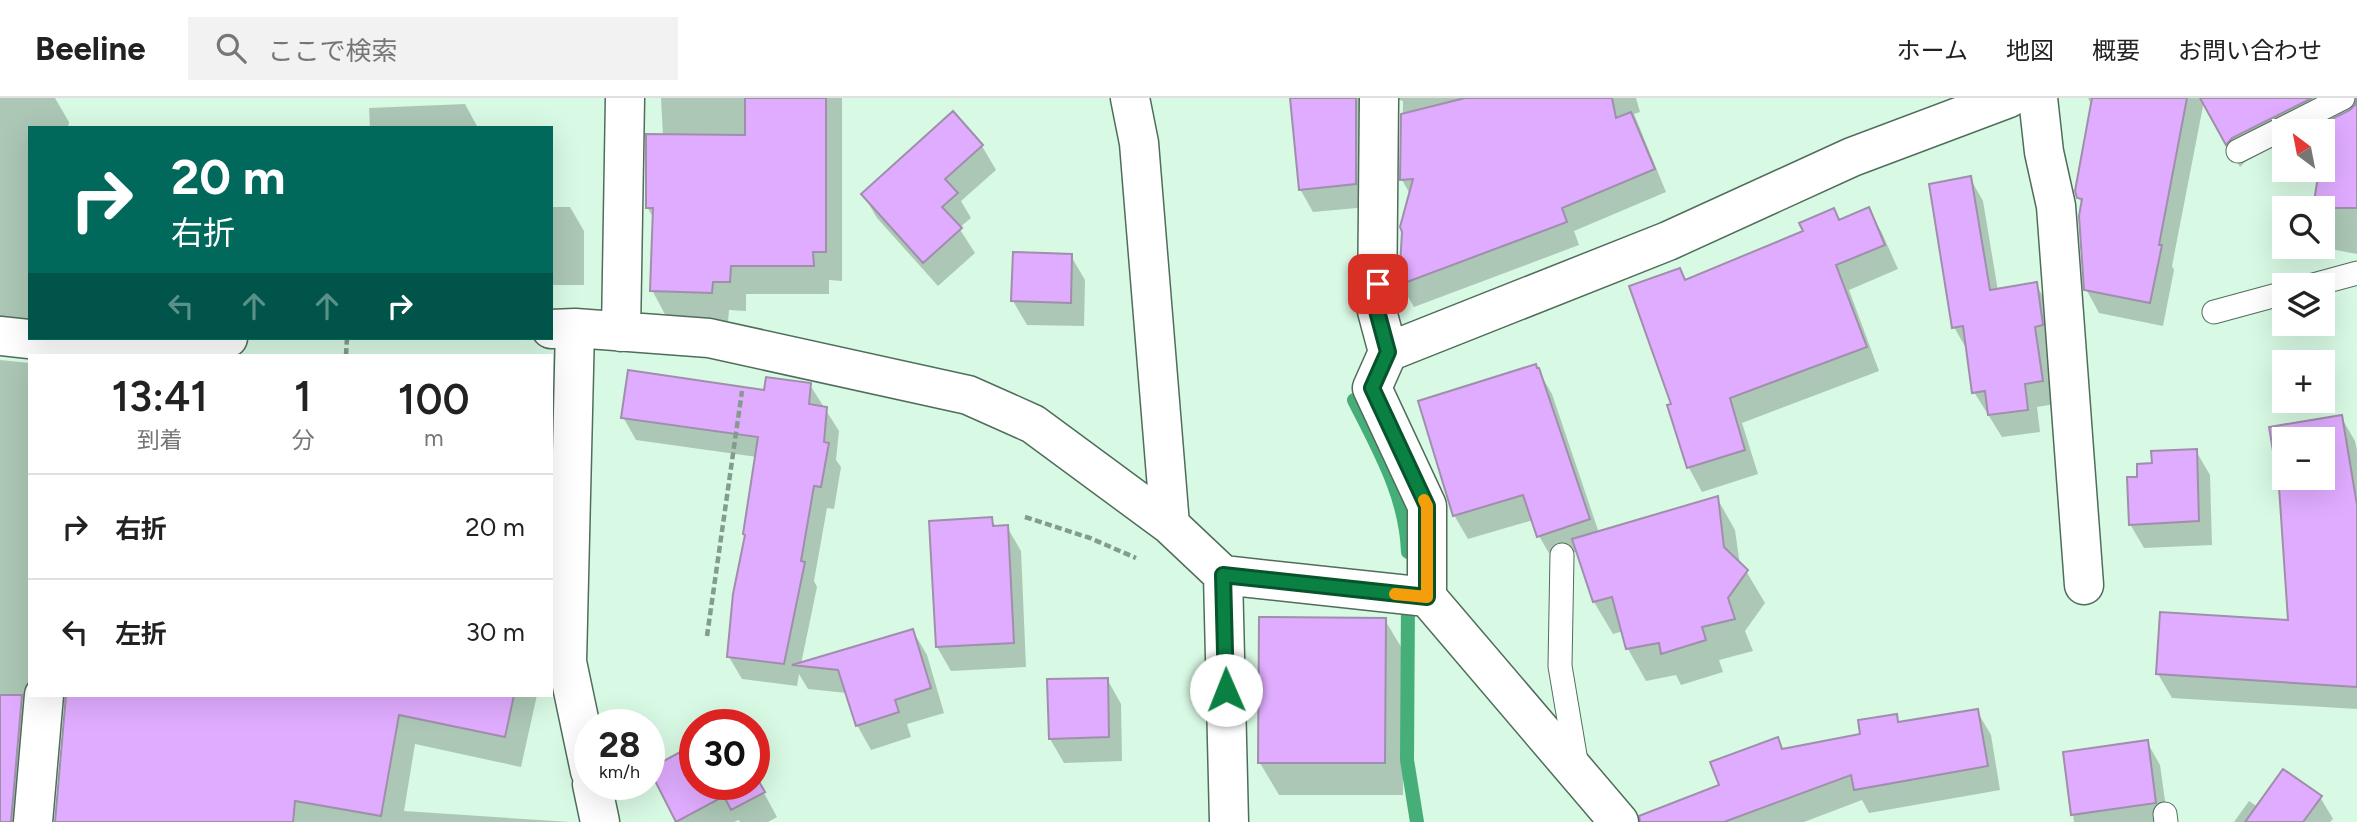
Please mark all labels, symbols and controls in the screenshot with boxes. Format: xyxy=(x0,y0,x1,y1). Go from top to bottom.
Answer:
search box xyxy=(188,17,678,80)
text: Beeline xyxy=(35,29,146,68)
icon: search xyxy=(212,29,250,67)
text: ここで検索 xyxy=(268,35,398,67)
text: ホーム xyxy=(1897,36,1968,65)
text: 地図 xyxy=(2006,36,2054,65)
text: 概要 xyxy=(2092,36,2140,65)
text: お問い合わせ xyxy=(2178,36,2322,65)
north arrow xyxy=(2272,119,2334,182)
map controls xyxy=(2272,119,2335,490)
text: 20 m xyxy=(171,147,286,206)
icon: right xyxy=(56,154,147,245)
button: search xyxy=(2272,196,2335,259)
text: 右折 xyxy=(171,214,235,252)
pin xyxy=(1348,254,1408,314)
icon: arrive xyxy=(1359,265,1397,303)
button: layers xyxy=(2272,273,2335,336)
icon: left xyxy=(162,287,200,325)
icon: ahead xyxy=(235,287,273,325)
icon: ahead xyxy=(308,287,346,325)
icon: right xyxy=(381,287,419,325)
button: + xyxy=(2272,350,2335,413)
text: 13:41 xyxy=(111,371,208,422)
text: 1 xyxy=(294,371,312,422)
text: 100 xyxy=(398,374,470,425)
text: m xyxy=(424,424,443,452)
text: 到着 xyxy=(137,426,183,454)
text: 分 xyxy=(291,426,314,454)
button: − xyxy=(2272,427,2335,490)
icon: right xyxy=(56,508,94,546)
text: 20 m xyxy=(465,511,525,543)
text: 右折 xyxy=(115,513,167,545)
icon: left xyxy=(56,613,94,651)
text: 30 m xyxy=(466,616,525,648)
text: 左折 xyxy=(115,618,167,650)
position arrow xyxy=(1189,653,1263,727)
speed limit sign: 30 xyxy=(679,709,770,800)
text: 28 xyxy=(599,724,640,766)
text: km/h xyxy=(599,761,640,783)

